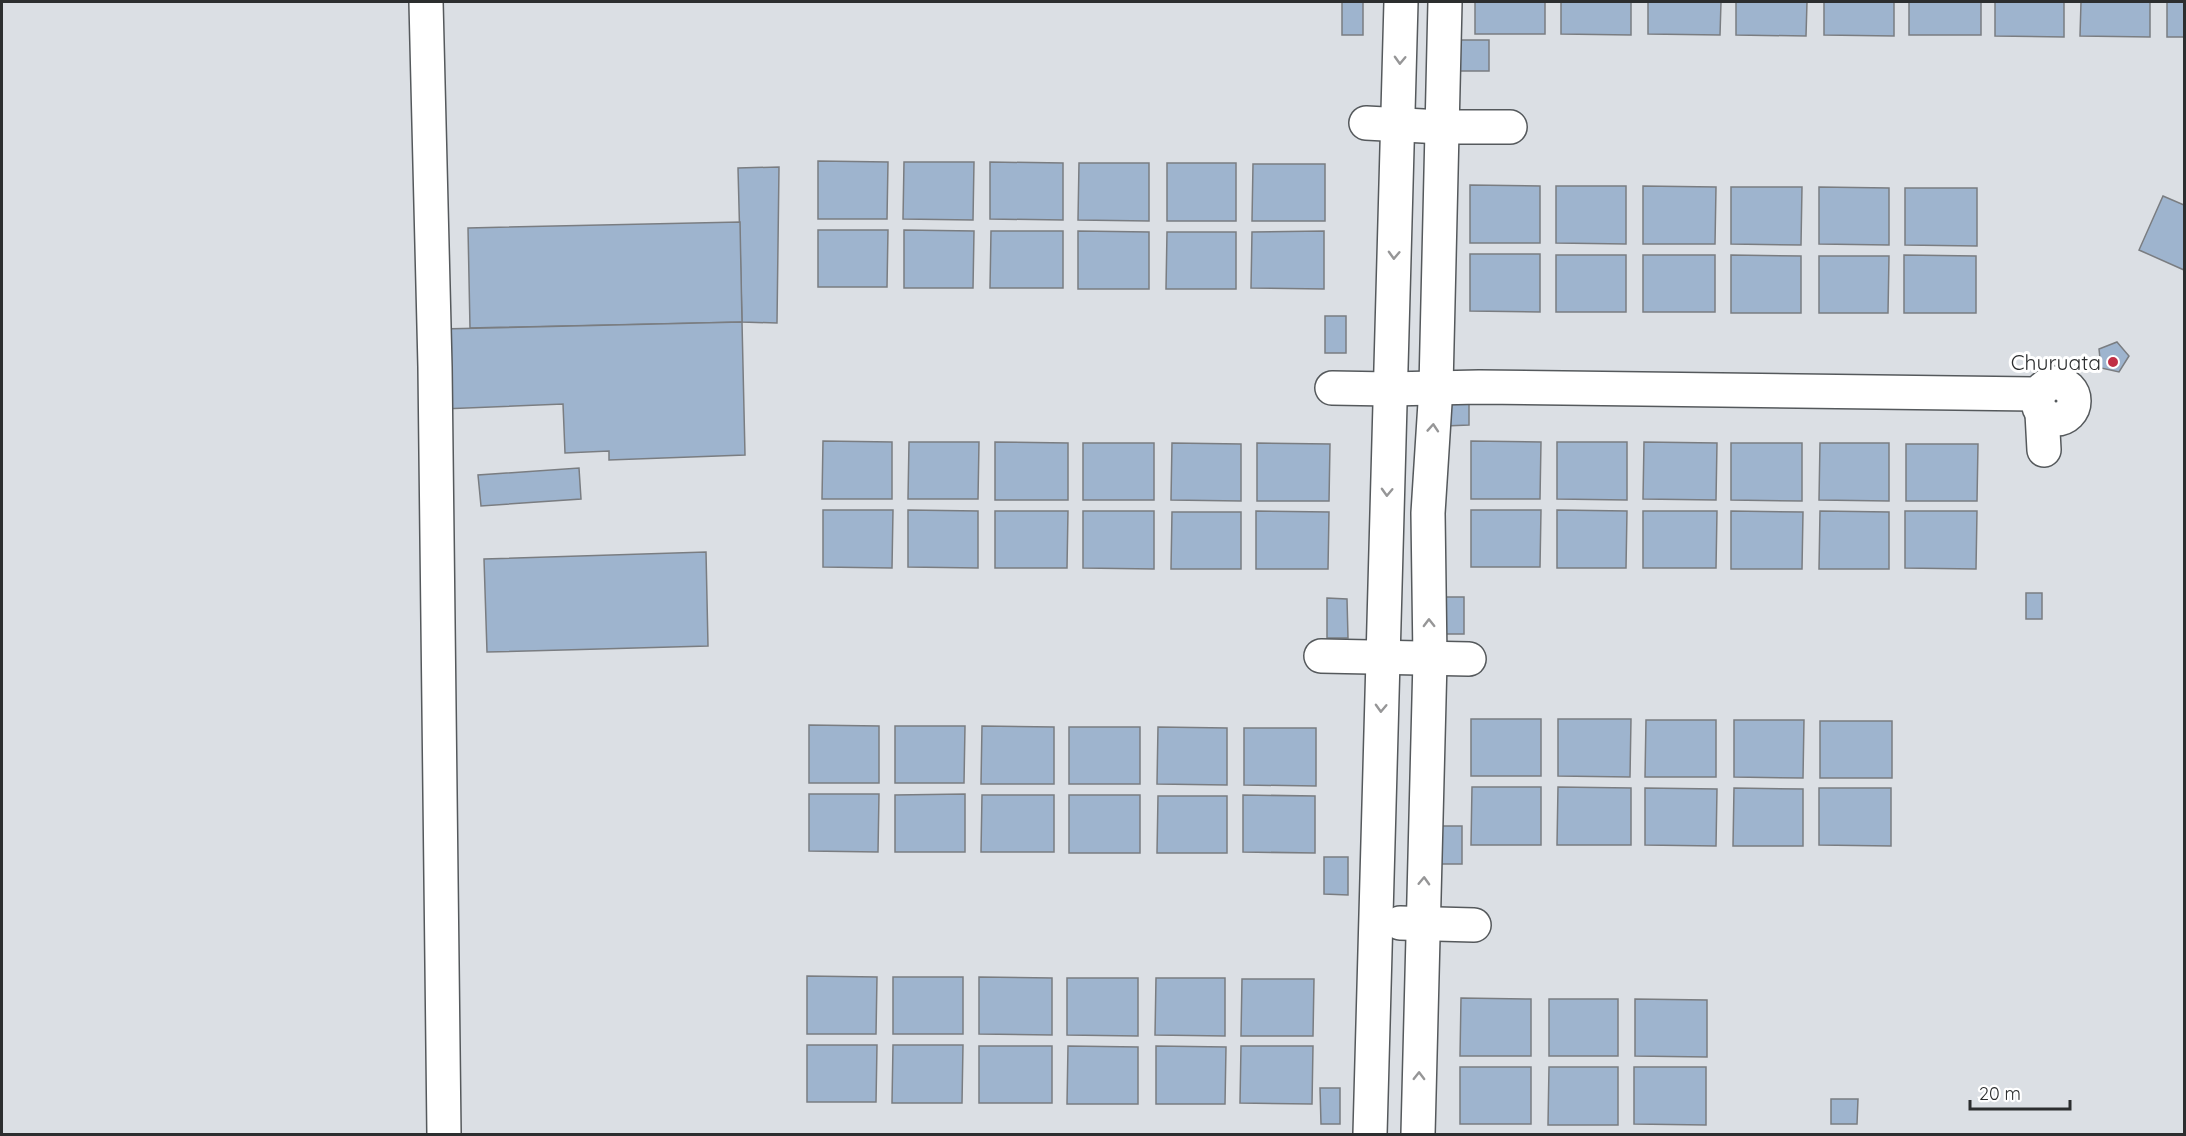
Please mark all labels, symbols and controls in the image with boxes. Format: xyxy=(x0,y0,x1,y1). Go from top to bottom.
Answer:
one-way arrow xyxy=(1393,55,1406,64)
one-way arrow xyxy=(1388,250,1400,259)
place label: Churuata xyxy=(2011,349,2101,375)
marker: Churuata xyxy=(2106,355,2120,369)
one-way arrow xyxy=(1427,424,1440,433)
one-way arrow xyxy=(1381,487,1394,496)
one-way arrow xyxy=(1423,619,1435,628)
one-way arrow xyxy=(1375,703,1388,712)
one-way arrow xyxy=(1418,877,1430,886)
one-way arrow xyxy=(1413,1072,1425,1081)
scale bar xyxy=(1970,1073,2070,1111)
text: 20 m xyxy=(1979,1082,2021,1105)

